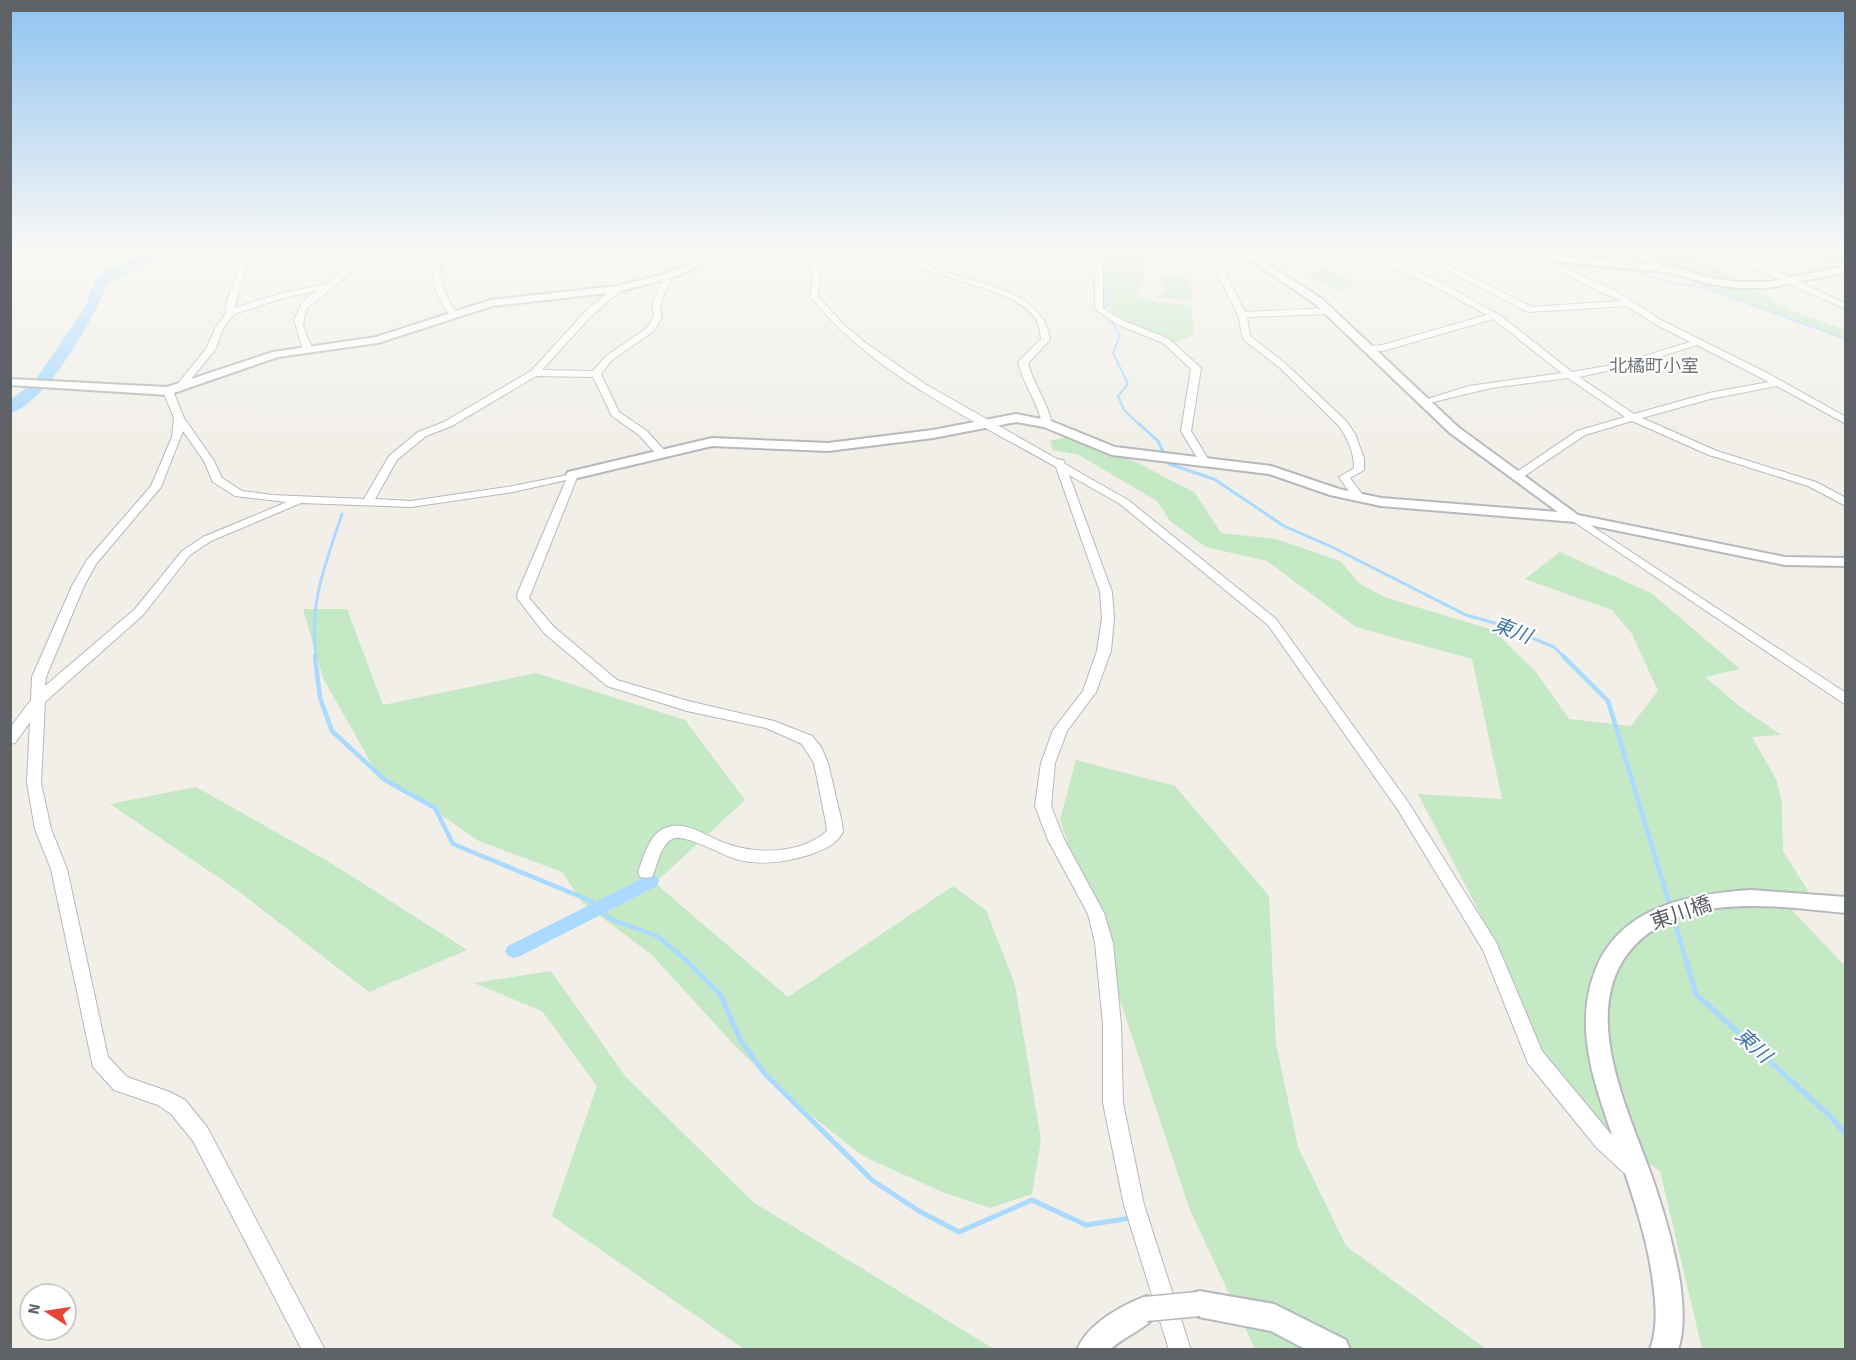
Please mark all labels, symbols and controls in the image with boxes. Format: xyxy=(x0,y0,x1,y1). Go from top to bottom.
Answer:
district label: 北橘町小室 xyxy=(1609,354,1699,379)
water label: 東川 xyxy=(1488,611,1538,652)
street label: 東川橋 xyxy=(1646,889,1716,937)
water label: 東川 xyxy=(1729,1022,1779,1071)
north arrow xyxy=(18,1282,78,1342)
text: N xyxy=(22,1302,46,1317)

